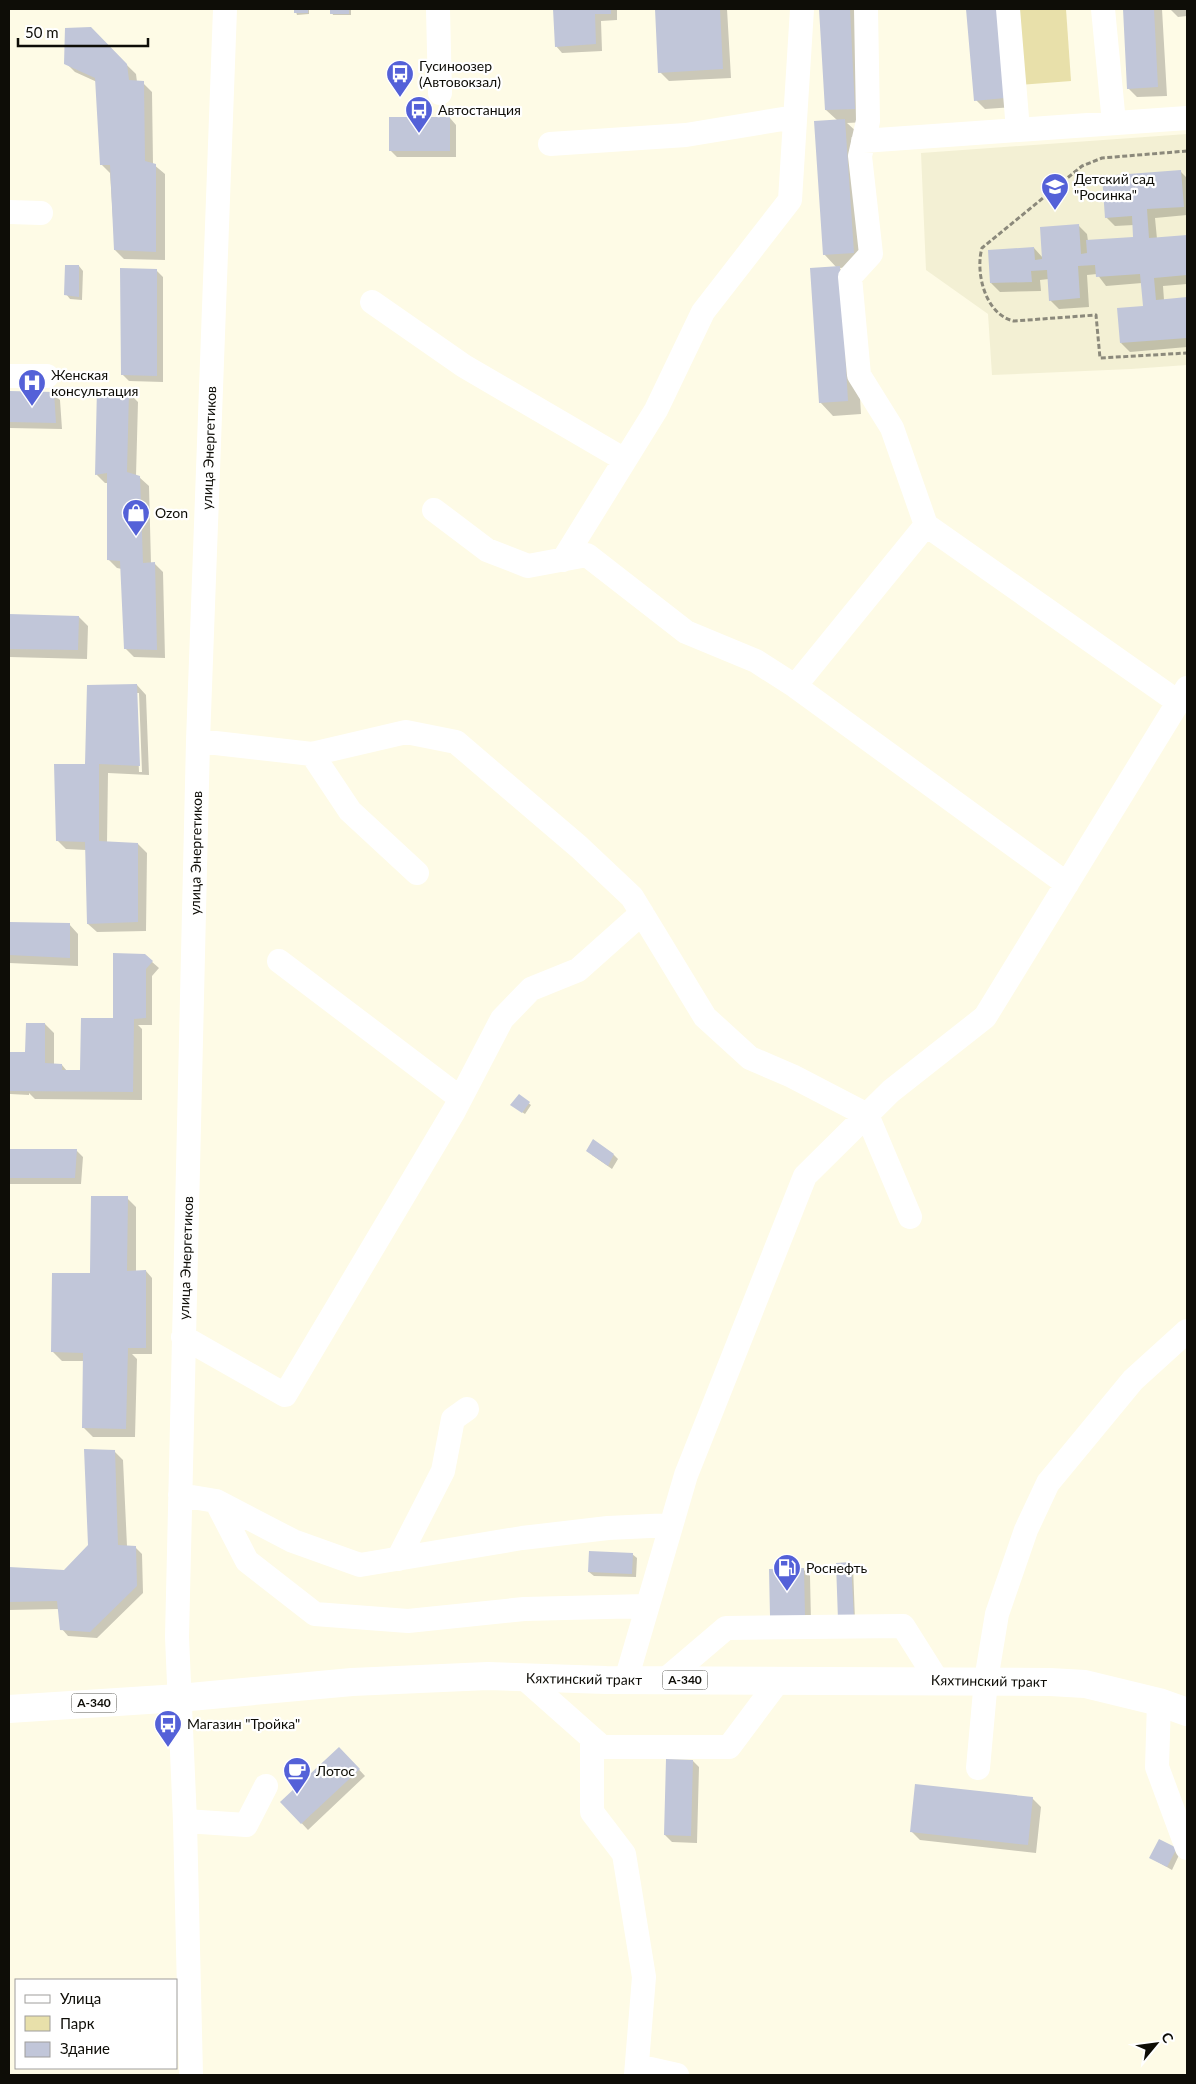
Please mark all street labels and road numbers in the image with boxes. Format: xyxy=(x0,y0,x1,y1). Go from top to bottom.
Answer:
street label: улица Энергетиков xyxy=(198,386,219,510)
street label: улица Энергетиков xyxy=(186,791,205,915)
street label: улица Энергетиков xyxy=(175,1196,196,1320)
street label: Кяхтинский тракт xyxy=(526,1669,642,1688)
road number: А-340 xyxy=(662,1670,708,1690)
street label: Кяхтинский тракт xyxy=(931,1671,1047,1690)
road number: А-340 xyxy=(72,1694,116,1712)

